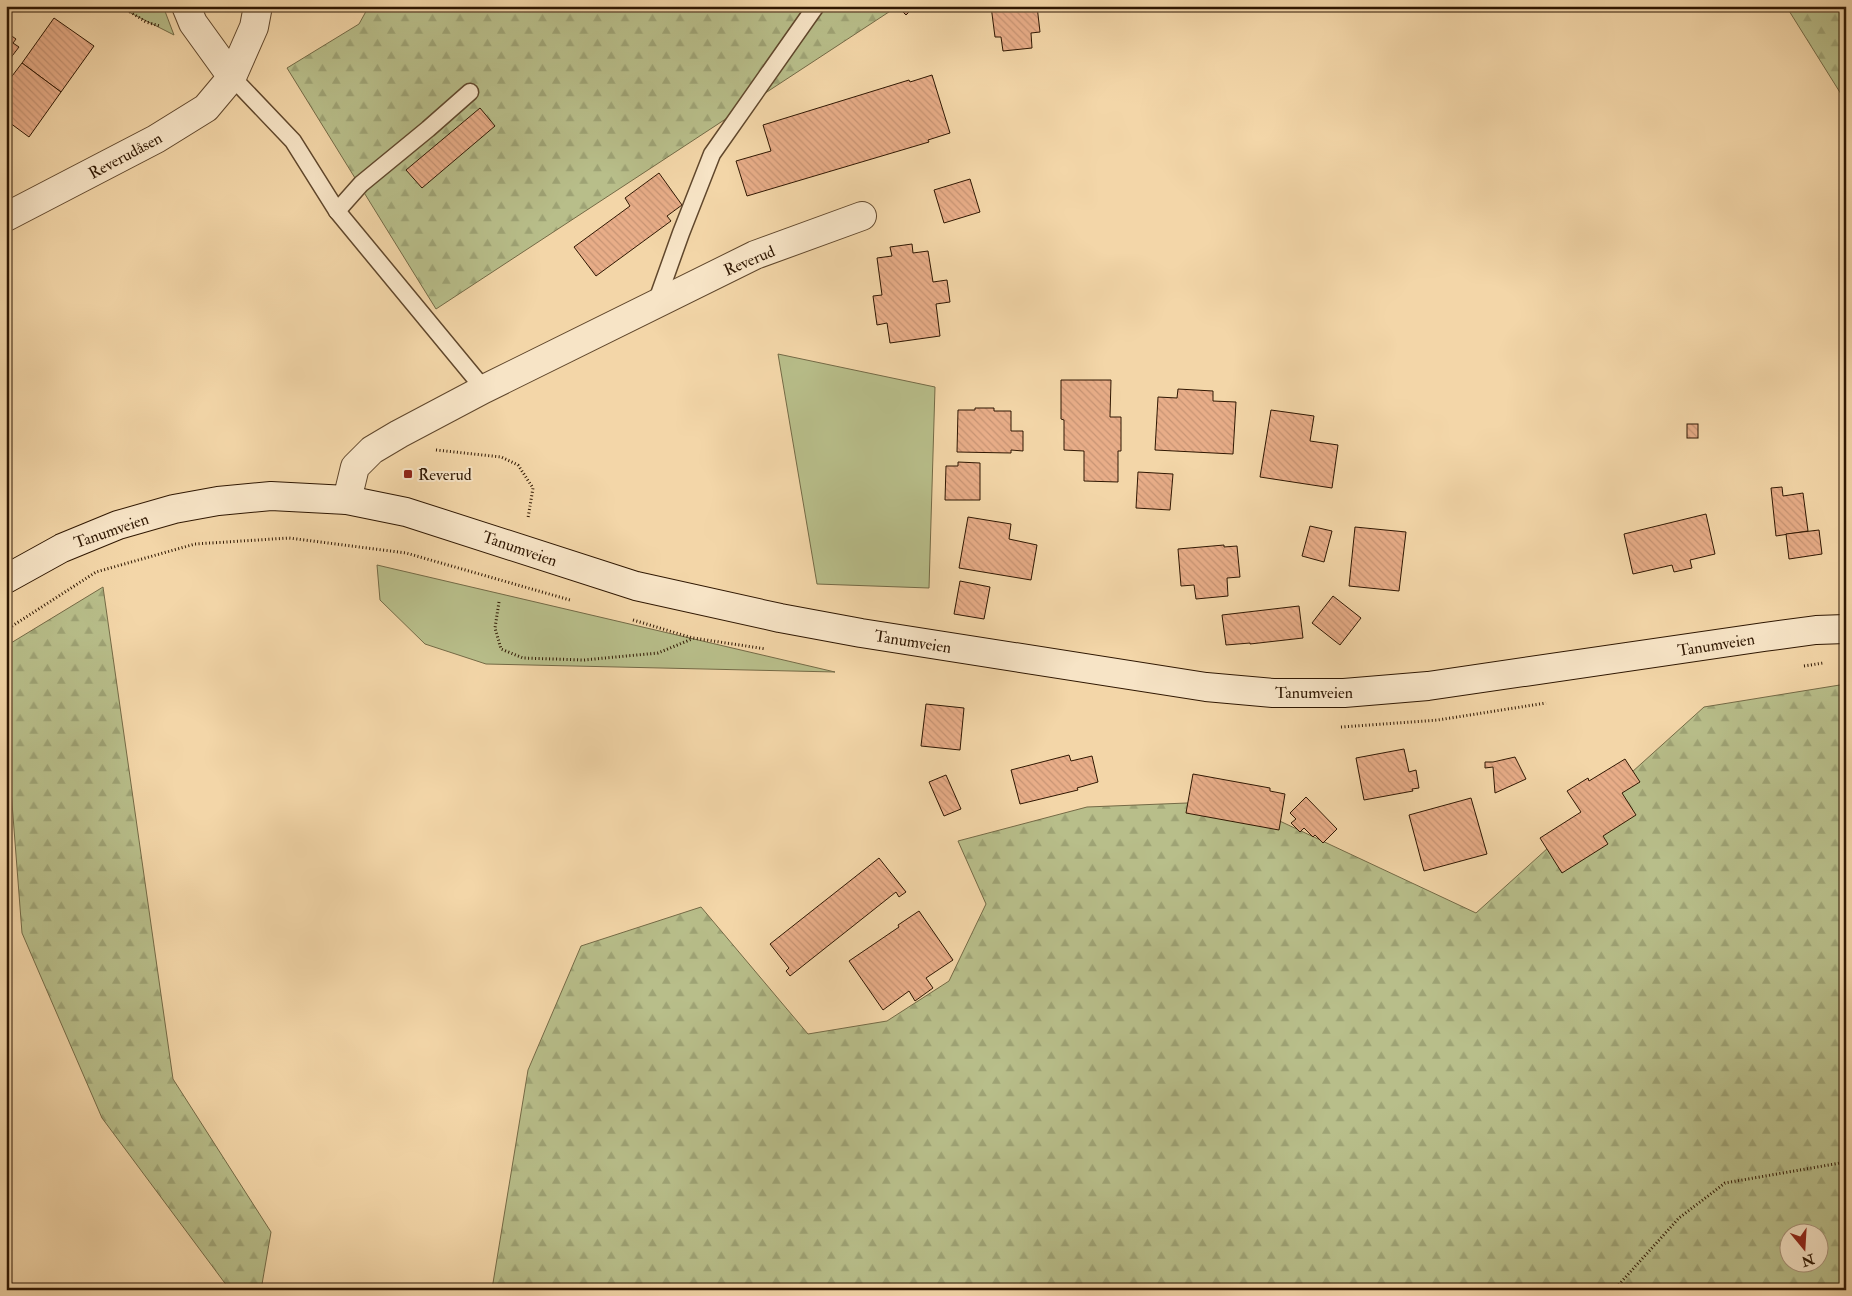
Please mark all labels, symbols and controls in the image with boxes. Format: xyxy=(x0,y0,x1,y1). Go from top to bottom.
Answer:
street label: Reverudåsen xyxy=(85,128,166,184)
street label: Reverud xyxy=(721,241,778,281)
place label: Reverud xyxy=(418,465,472,485)
marker: Reverud xyxy=(402,468,414,480)
street label: Tanumveien xyxy=(71,509,151,553)
street label: Tanumveien xyxy=(480,527,560,571)
street label: Tanumveien xyxy=(873,626,953,658)
street label: Tanumveien xyxy=(1676,629,1756,661)
street label: Tanumveien xyxy=(1275,683,1353,703)
north arrow xyxy=(1780,1224,1830,1274)
text: N xyxy=(1799,1250,1817,1270)

